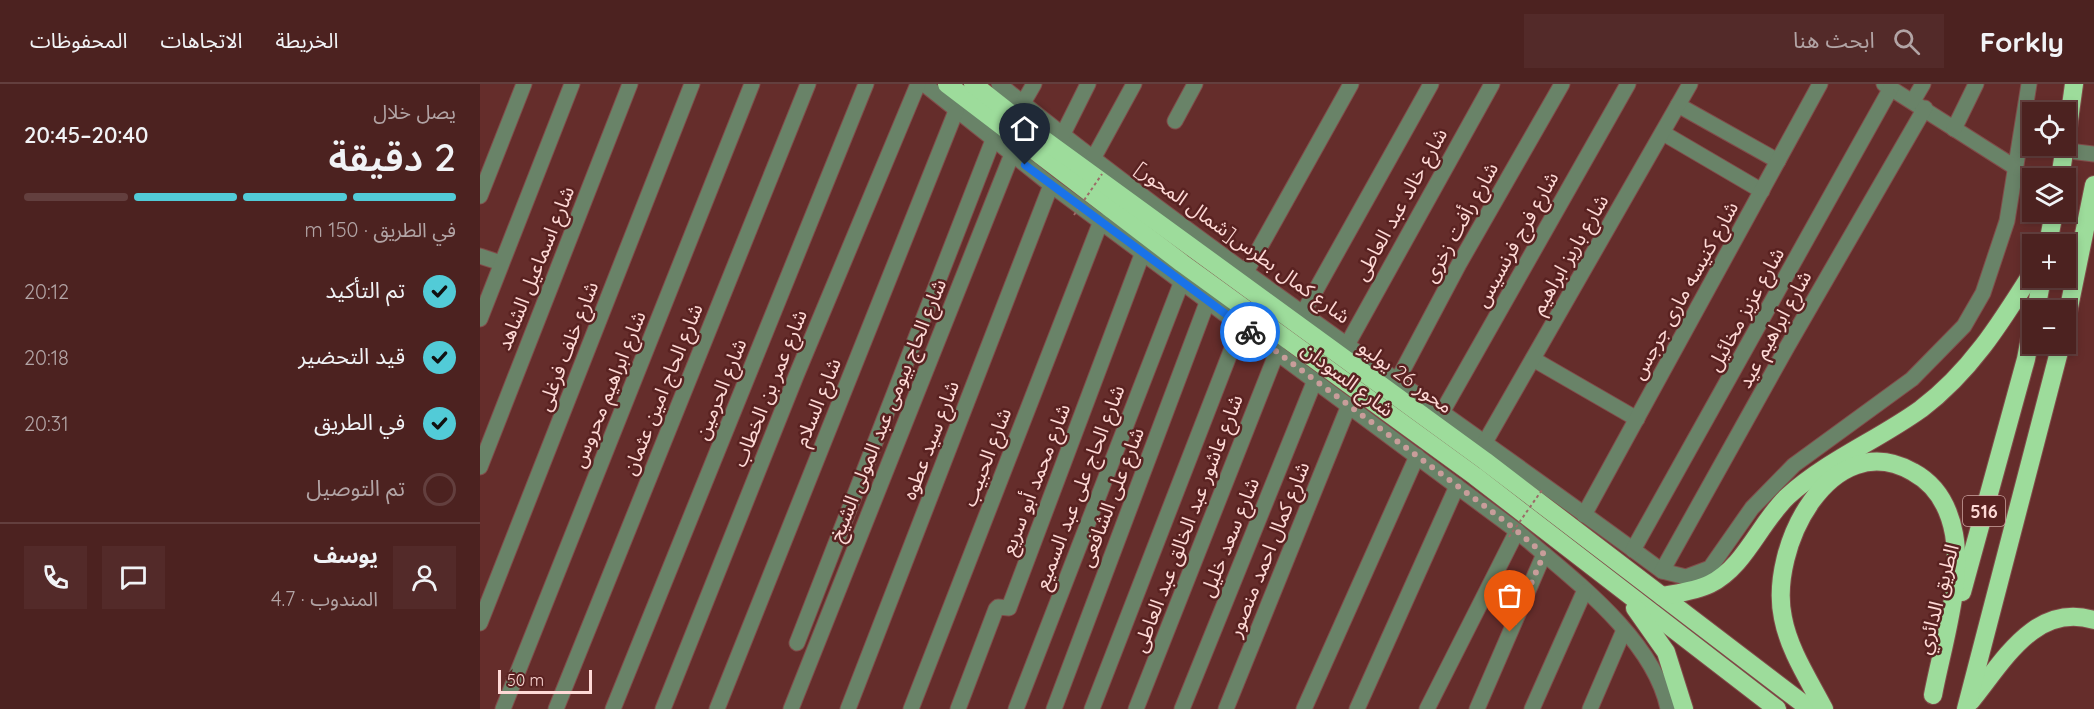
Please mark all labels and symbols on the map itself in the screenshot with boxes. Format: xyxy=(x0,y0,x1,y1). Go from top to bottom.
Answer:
pin xyxy=(999,103,1050,165)
street label: شارع خالد عبد العاطى xyxy=(1348,123,1455,286)
street label: شارع كمال بطرس[شمال المحور] xyxy=(1129,156,1355,331)
street label: شارع رأفت زخرى xyxy=(1417,157,1506,288)
street label: شارع فرج فرنسيس xyxy=(1468,167,1566,313)
street label: شارع اسماعيل الشاهد xyxy=(491,182,582,355)
street label: شارع باريز ابراهيم xyxy=(1525,190,1616,320)
street label: شارع كنيسه مارى جرجس xyxy=(1625,197,1746,385)
street label: شارع عزيز مخائيل xyxy=(1701,243,1792,377)
street label: شارع ابراهيم عيد xyxy=(1731,266,1819,394)
street label: شارع الحاج بيومى عبد المولى الشيخ xyxy=(823,275,954,546)
street label: شارع خلف فرغلى xyxy=(531,278,606,415)
street label: شارع الحاج امين عثمان xyxy=(616,300,711,479)
courier xyxy=(1220,302,1280,362)
street label: شارع عمر بن الخطاب xyxy=(726,306,815,471)
street label: شارع ابراهيم محروس xyxy=(565,307,654,472)
street label: محور 26 يوليو xyxy=(1354,333,1458,419)
street label: شارع الحرمين xyxy=(688,335,754,444)
street label: شارع السودان xyxy=(1295,336,1399,424)
street label: شارع السلام xyxy=(788,354,849,451)
street label: شارع سيد عطوه xyxy=(896,377,967,504)
street label: شارع الحاج على عبد السميع xyxy=(1028,381,1132,594)
street label: شارع عاشور عبد الخالق عبد العاطى xyxy=(1126,391,1251,656)
street label: شارع محمد أبو سريع xyxy=(995,400,1078,559)
street label: شارع الحبيب xyxy=(956,404,1019,511)
street label: شارع على الشافعى xyxy=(1073,424,1152,571)
street label: شارع كمال احمد منصور xyxy=(1221,458,1317,642)
street label: شارع سعد خليل xyxy=(1194,474,1267,601)
road number: 516 xyxy=(1963,496,2005,526)
street label: الطريق الدائري xyxy=(1910,541,1967,658)
pin xyxy=(1484,570,1535,632)
scale bar xyxy=(498,667,592,694)

